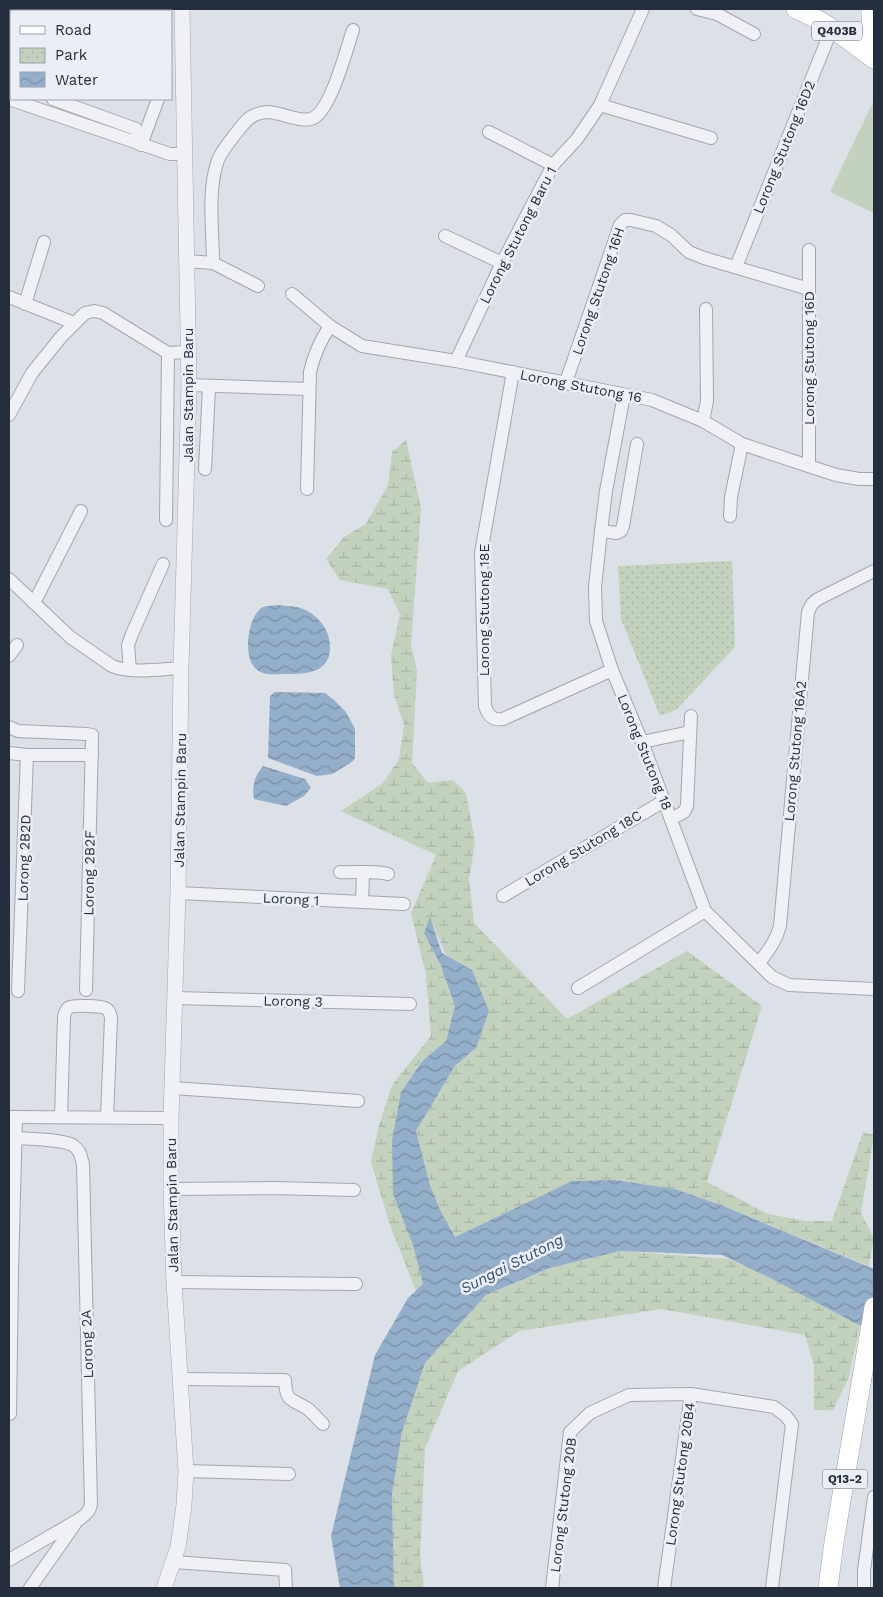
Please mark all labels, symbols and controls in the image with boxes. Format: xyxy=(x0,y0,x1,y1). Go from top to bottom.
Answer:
legend xyxy=(10,10,172,100)
text: Road xyxy=(55,21,92,39)
road number: Q403B xyxy=(812,22,862,40)
text: Park xyxy=(55,46,88,64)
text: Water xyxy=(55,71,98,89)
street label: Lorong Stutong 16D2 xyxy=(750,78,818,216)
street label: Lorong Stutong Baru 1 xyxy=(477,164,559,306)
street label: Lorong Stutong 16H xyxy=(569,225,627,357)
street label: Lorong Stutong 16D xyxy=(801,291,817,425)
street label: Jalan Stampin Baru xyxy=(180,328,196,462)
street label: Lorong Stutong 16 xyxy=(519,366,643,406)
street label: Lorong Stutong 18E xyxy=(476,544,492,676)
street label: Lorong Stutong 16A2 xyxy=(781,680,809,822)
street label: Lorong Stutong 18 xyxy=(614,692,676,812)
street label: Jalan Stampin Baru xyxy=(171,733,189,867)
street label: Lorong Stutong 18C xyxy=(522,807,644,889)
street label: Lorong 2B2D xyxy=(14,814,34,902)
street label: Lorong 2B2F xyxy=(80,830,98,916)
street label: Lorong 1 xyxy=(262,890,320,908)
street label: Lorong 3 xyxy=(263,992,323,1010)
street label: Jalan Stampin Baru xyxy=(163,1138,181,1272)
water label: Sungai Stutong xyxy=(458,1230,566,1298)
street label: Lorong 2A xyxy=(78,1309,96,1379)
street label: Lorong Stutong 20B4 xyxy=(662,1401,698,1547)
street label: Lorong Stutong 20B xyxy=(547,1437,579,1573)
road number: Q13-2 xyxy=(822,1470,868,1488)

